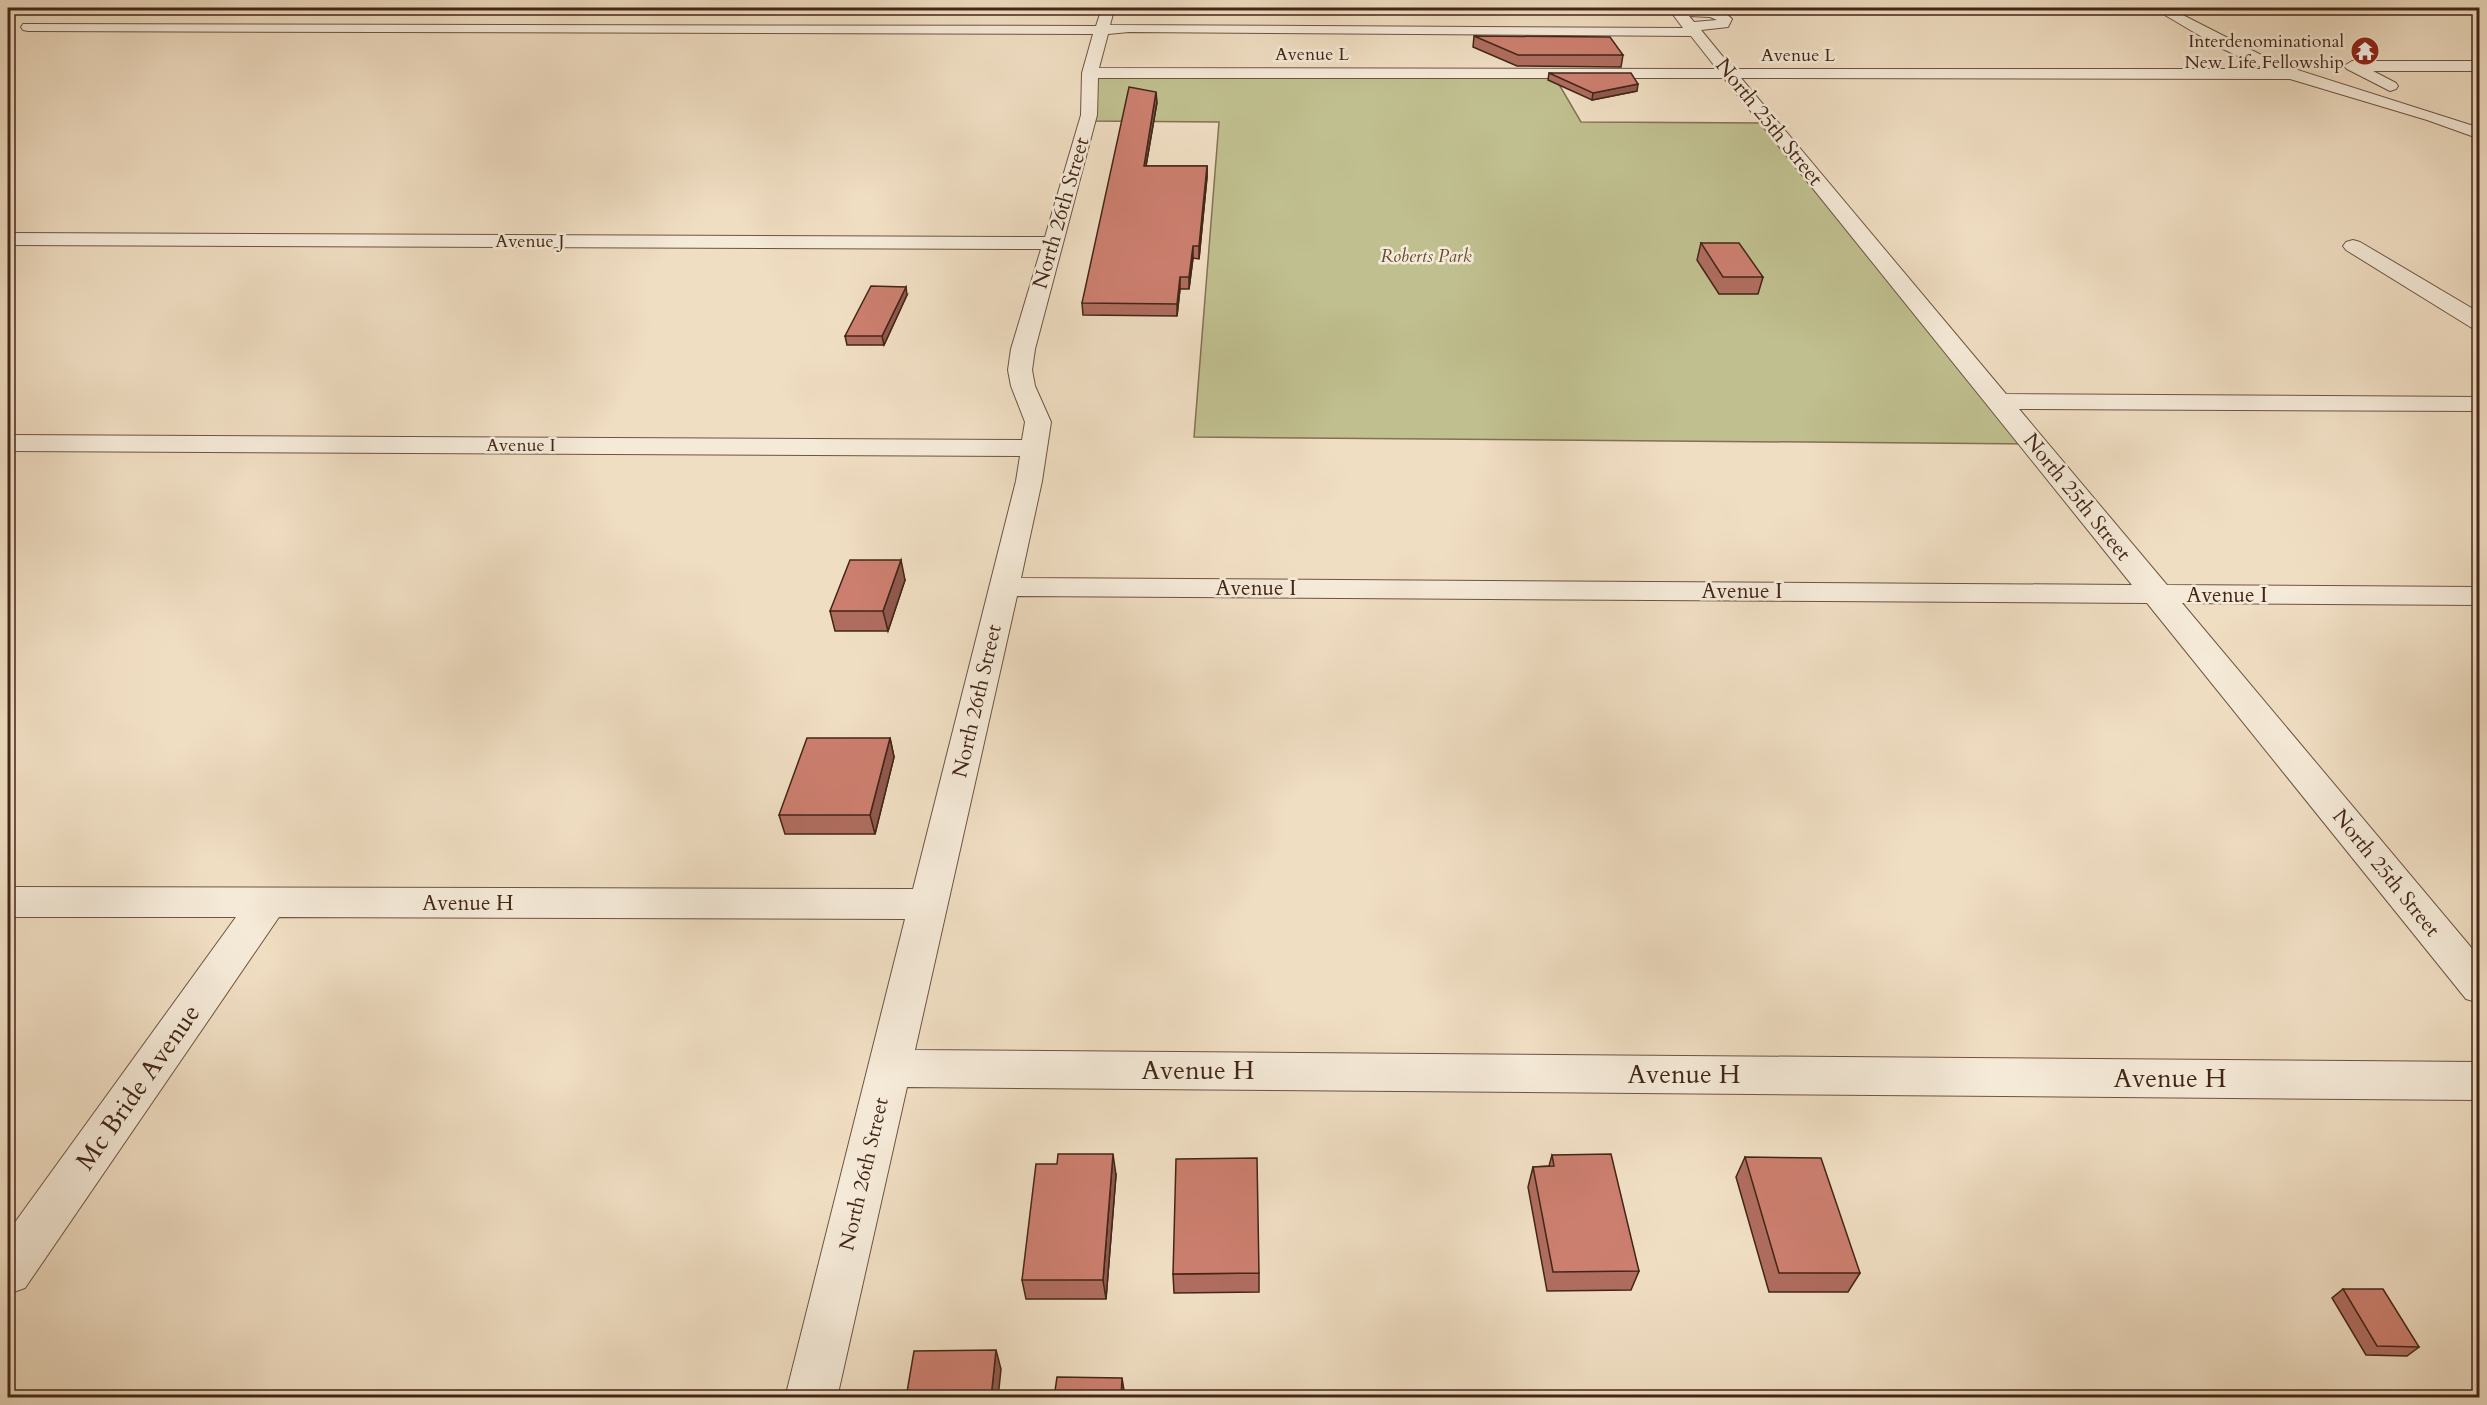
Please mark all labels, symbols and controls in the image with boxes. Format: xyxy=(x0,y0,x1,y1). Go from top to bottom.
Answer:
place label: Interdenominational New Life Fellowship xyxy=(2184,29,2344,75)
temple icon: Interdenominational New Life Fellowship xyxy=(2349,35,2381,67)
street label: Avenue L xyxy=(1275,42,1349,67)
street label: Avenue L xyxy=(1761,43,1835,68)
street label: North 25th Street xyxy=(1708,52,1830,192)
street label: North 26th Street xyxy=(1025,133,1097,292)
street label: Avenue J xyxy=(495,229,565,254)
park label: Roberts Park xyxy=(1380,244,1472,269)
street label: North 25th Street xyxy=(2016,427,2138,567)
street label: Avenue I xyxy=(486,433,556,458)
street label: Avenue I xyxy=(1216,574,1296,603)
street label: Avenue I xyxy=(1702,577,1782,606)
street label: Avenue I xyxy=(2187,581,2267,610)
street label: North 26th Street xyxy=(945,621,1009,781)
street label: North 25th Street xyxy=(2325,803,2447,943)
street label: Avenue H xyxy=(422,889,514,918)
street label: Mc Bride Avenue xyxy=(68,997,208,1177)
street label: Avenue H xyxy=(1141,1053,1255,1088)
street label: Avenue H xyxy=(1627,1057,1741,1092)
street label: Avenue H xyxy=(2113,1061,2227,1096)
street label: North 26th Street xyxy=(832,1094,896,1254)

